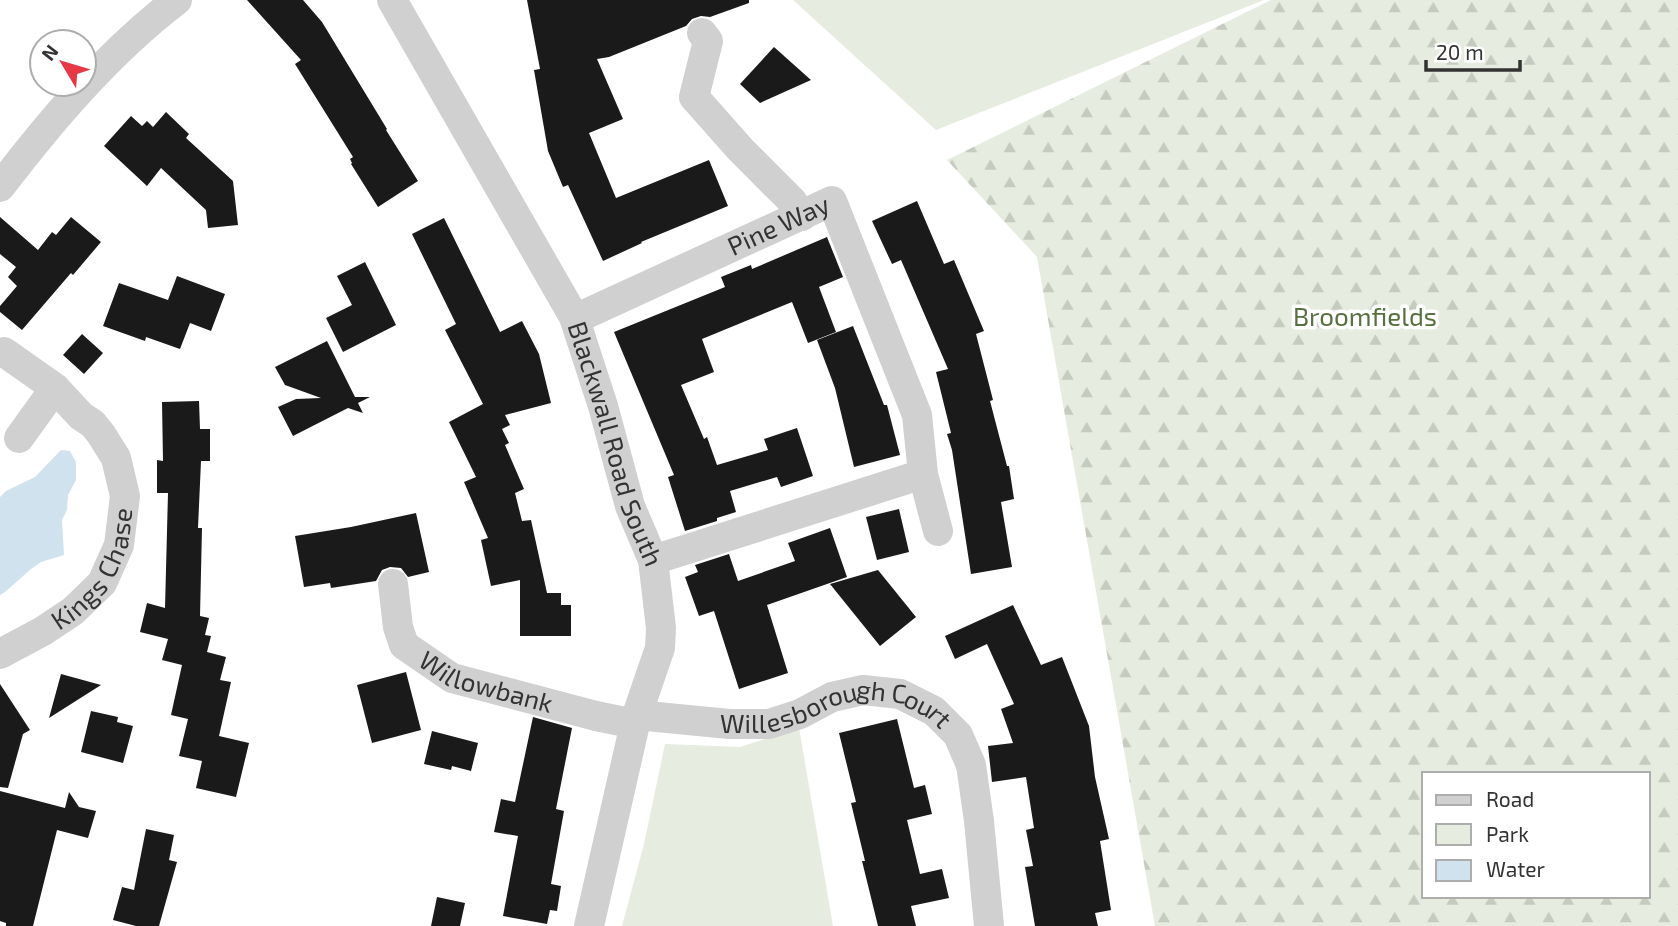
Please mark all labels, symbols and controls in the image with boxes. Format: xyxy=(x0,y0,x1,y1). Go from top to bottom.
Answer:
north arrow xyxy=(28,28,98,98)
scale bar xyxy=(1426,28,1520,72)
text: 20 m xyxy=(1436,39,1484,64)
text: N xyxy=(36,40,62,65)
street label: Pine Way xyxy=(722,187,834,261)
park label: Broomfields xyxy=(1293,300,1437,331)
street label: Blackwall Road South xyxy=(562,317,671,570)
street label: Kings Chase xyxy=(45,506,137,635)
street label: Willowbank xyxy=(414,643,556,718)
street label: Willesborough Court xyxy=(720,672,959,738)
legend xyxy=(1422,772,1650,898)
text: Road xyxy=(1486,786,1534,811)
text: Park xyxy=(1486,821,1529,846)
text: Water xyxy=(1486,856,1545,881)

